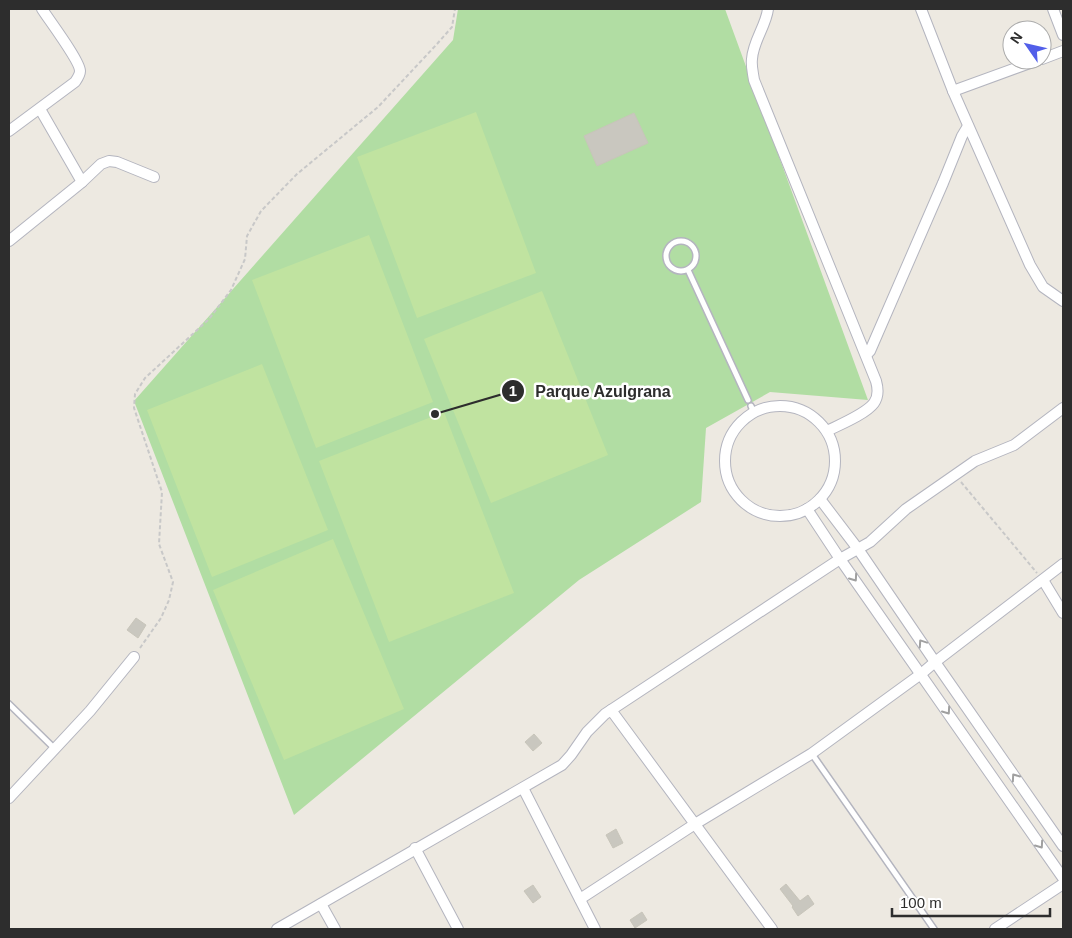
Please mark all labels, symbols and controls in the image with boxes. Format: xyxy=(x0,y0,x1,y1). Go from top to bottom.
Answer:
north arrow xyxy=(1002,20,1052,70)
text: N xyxy=(1007,29,1026,46)
callout: Parque Azulgrana xyxy=(500,376,681,407)
text: 1 xyxy=(509,382,517,399)
text: Parque Azulgrana xyxy=(535,383,671,400)
one-way arrow xyxy=(848,573,857,582)
one-way arrow xyxy=(919,640,929,649)
one-way arrow xyxy=(941,706,950,715)
one-way arrow xyxy=(1012,773,1021,783)
one-way arrow xyxy=(1034,839,1043,849)
scale bar xyxy=(892,886,1050,918)
text: 100 m xyxy=(900,894,942,911)

